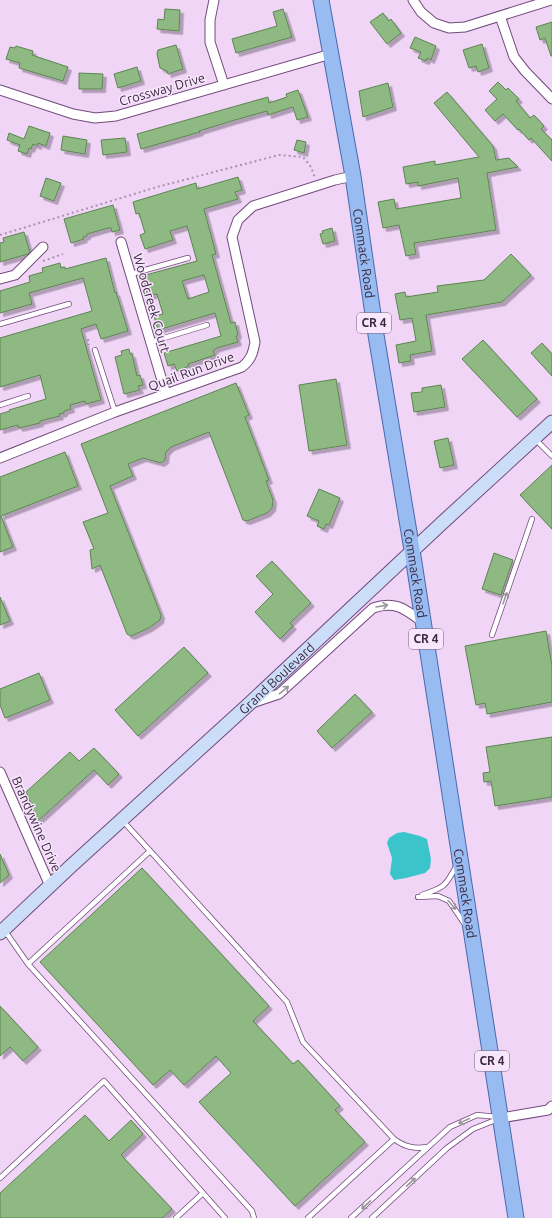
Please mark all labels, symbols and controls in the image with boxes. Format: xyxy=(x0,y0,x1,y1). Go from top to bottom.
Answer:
street label: Crossway Drive xyxy=(118,70,206,108)
street label: Commack Road xyxy=(351,208,378,299)
street label: Woodcreek Court xyxy=(131,252,173,354)
road number: CR 4 xyxy=(357,313,391,333)
street label: Quail Run Drive xyxy=(146,349,236,394)
street label: Commack Road xyxy=(402,527,429,619)
one-way arrow xyxy=(502,592,509,605)
one-way arrow xyxy=(375,602,388,610)
road number: CR 4 xyxy=(409,629,443,649)
street label: Grand Boulevard xyxy=(236,640,317,717)
one-way arrow xyxy=(279,685,290,694)
street label: Brandywine Drive xyxy=(10,774,64,874)
street label: Commack Road xyxy=(452,848,479,939)
one-way arrow xyxy=(447,900,456,910)
road number: CR 4 xyxy=(475,1051,509,1071)
one-way arrow xyxy=(458,1118,470,1125)
one-way arrow xyxy=(406,1177,416,1187)
one-way arrow xyxy=(361,1200,371,1209)

